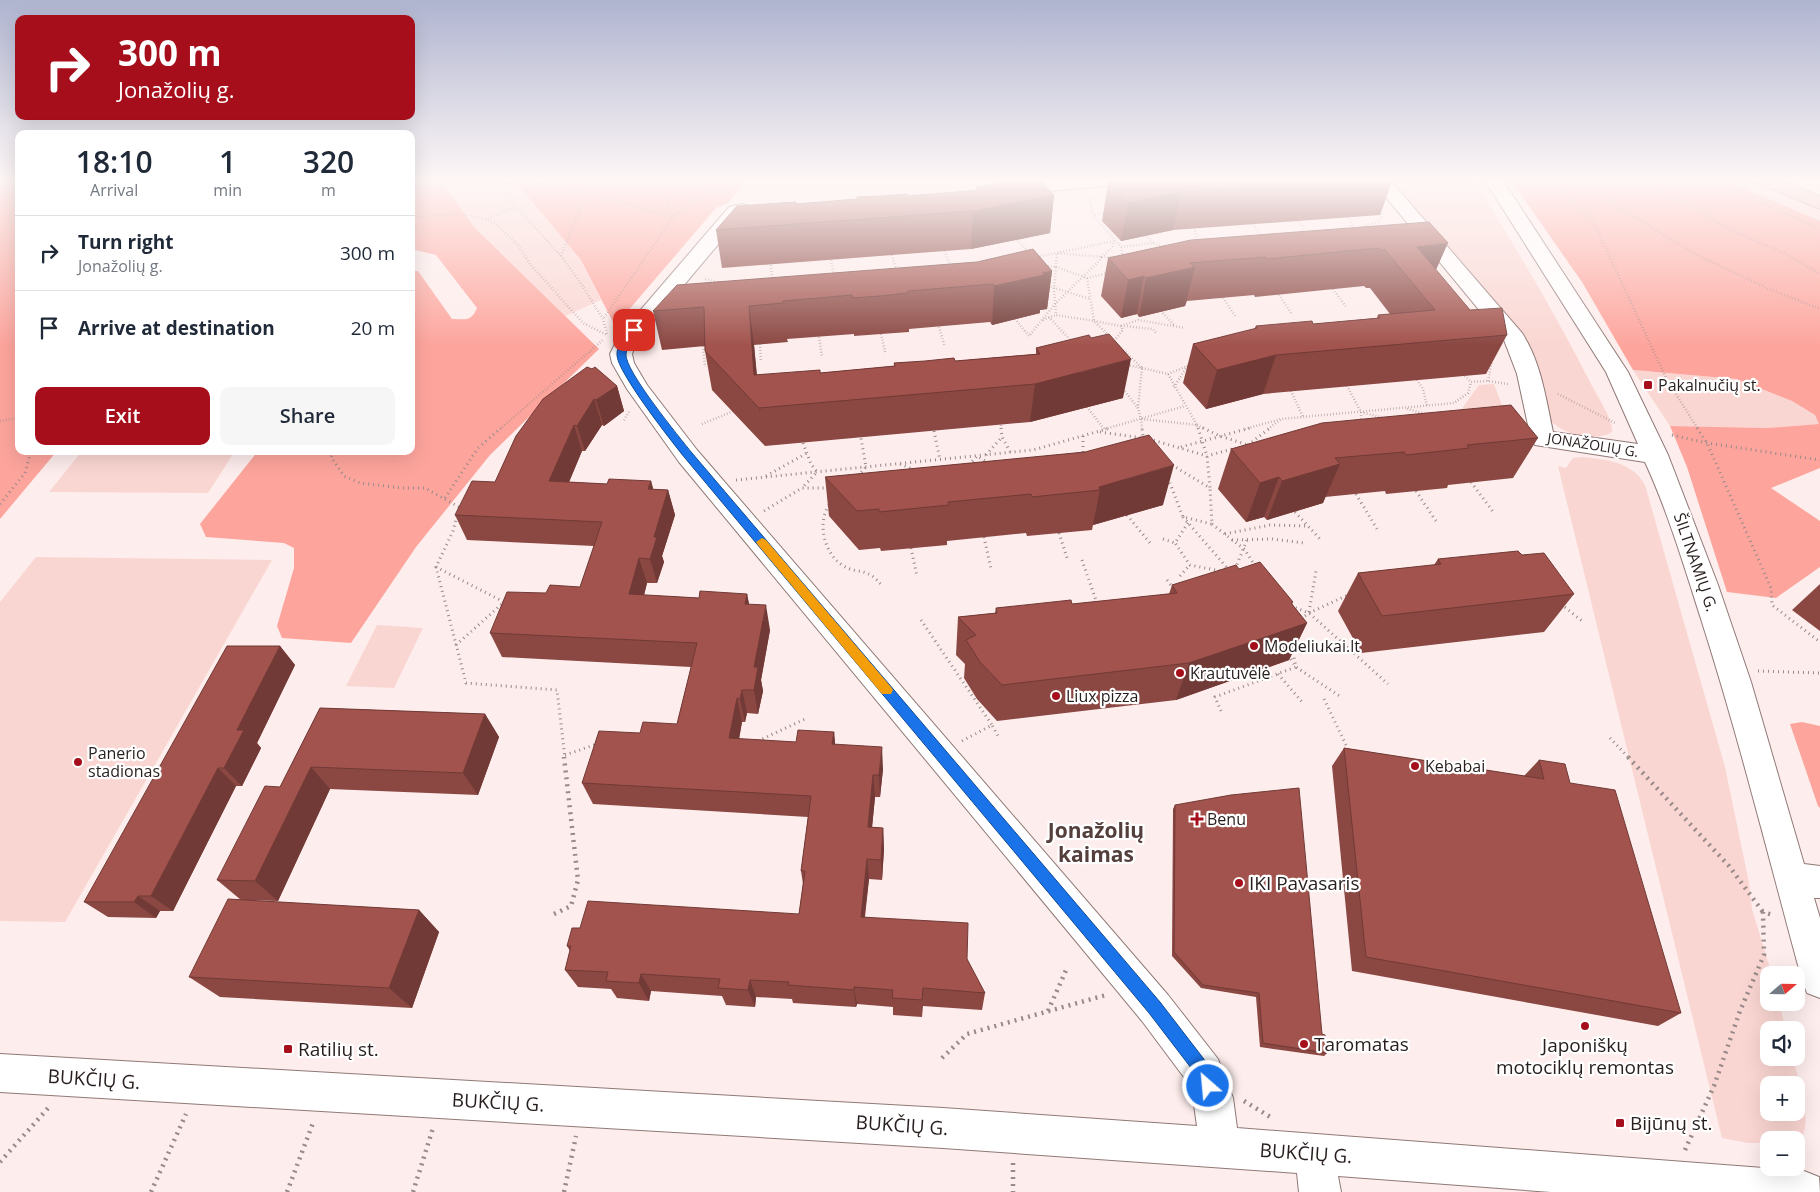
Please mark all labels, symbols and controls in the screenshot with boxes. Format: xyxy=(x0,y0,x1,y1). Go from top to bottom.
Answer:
text: 300 m xyxy=(118,29,222,76)
icon: right xyxy=(35,35,100,100)
text: Jonažolių g. xyxy=(118,74,234,104)
text: 18:10 xyxy=(76,141,153,182)
text: 1 xyxy=(219,141,236,182)
text: 320 xyxy=(303,141,354,182)
text: Arrival xyxy=(90,179,138,201)
text: min xyxy=(213,179,242,201)
text: m xyxy=(321,179,336,201)
text: Turn right xyxy=(78,229,173,255)
icon: right xyxy=(35,239,63,267)
text: 300 m xyxy=(340,240,395,266)
text: Jonažolių g. xyxy=(78,255,163,277)
pin xyxy=(613,309,655,351)
icon: arrive xyxy=(35,314,63,342)
text: Arrive at destination xyxy=(78,315,275,341)
text: 20 m xyxy=(351,315,395,341)
icon: arrive xyxy=(620,316,648,344)
place label: Pakalnučių st. xyxy=(1658,374,1761,396)
marker: Pakalnučių st. xyxy=(1642,379,1654,391)
button: Exit xyxy=(35,387,210,445)
button: Share xyxy=(220,387,395,445)
street label: JONAŽOLIŲ G. xyxy=(1544,428,1640,461)
street label: ŠILTNAMIŲ G. xyxy=(1669,510,1723,614)
place label: Modeliukai.lt xyxy=(1264,635,1360,657)
marker: Modeliukai.lt xyxy=(1248,640,1260,652)
place label: Krautuvėlė xyxy=(1190,662,1271,684)
marker: Krautuvėlė xyxy=(1174,667,1186,679)
place label: Liux pizza xyxy=(1066,685,1138,707)
marker: Liux pizza xyxy=(1050,690,1062,702)
place label: Panerio stadionas xyxy=(88,742,160,782)
place label: Kebabai xyxy=(1425,755,1485,777)
marker: Panerio stadionas xyxy=(72,756,84,768)
marker: Kebabai xyxy=(1409,760,1421,772)
place label: Benu xyxy=(1207,808,1246,830)
marker: Benu xyxy=(1191,813,1203,825)
district label: Jonažolių kaimas xyxy=(1046,816,1144,868)
place label: IKI Pavasaris xyxy=(1249,870,1359,896)
marker: IKI Pavasaris xyxy=(1233,877,1245,889)
north arrow xyxy=(1760,966,1805,1011)
map controls xyxy=(1760,966,1805,1176)
marker: Japoniškų motociklų remontas xyxy=(1579,1020,1591,1032)
button: sound xyxy=(1760,1021,1805,1066)
place label: Taromatas xyxy=(1314,1031,1409,1057)
place label: Japoniškų motociklų remontas xyxy=(1496,1032,1674,1080)
place label: Ratilių st. xyxy=(298,1036,379,1062)
marker: Taromatas xyxy=(1298,1038,1310,1050)
marker: Ratilių st. xyxy=(282,1043,294,1055)
position arrow xyxy=(1181,1059,1233,1111)
street label: BUKČIŲ G. xyxy=(47,1063,141,1095)
button: + xyxy=(1760,1076,1805,1121)
street label: BUKČIŲ G. xyxy=(451,1087,545,1117)
street label: BUKČIŲ G. xyxy=(855,1109,949,1141)
place label: Bijūnų st. xyxy=(1630,1110,1713,1136)
marker: Bijūnų st. xyxy=(1614,1117,1626,1129)
button: − xyxy=(1760,1131,1805,1176)
street label: BUKČIŲ G. xyxy=(1259,1137,1353,1169)

